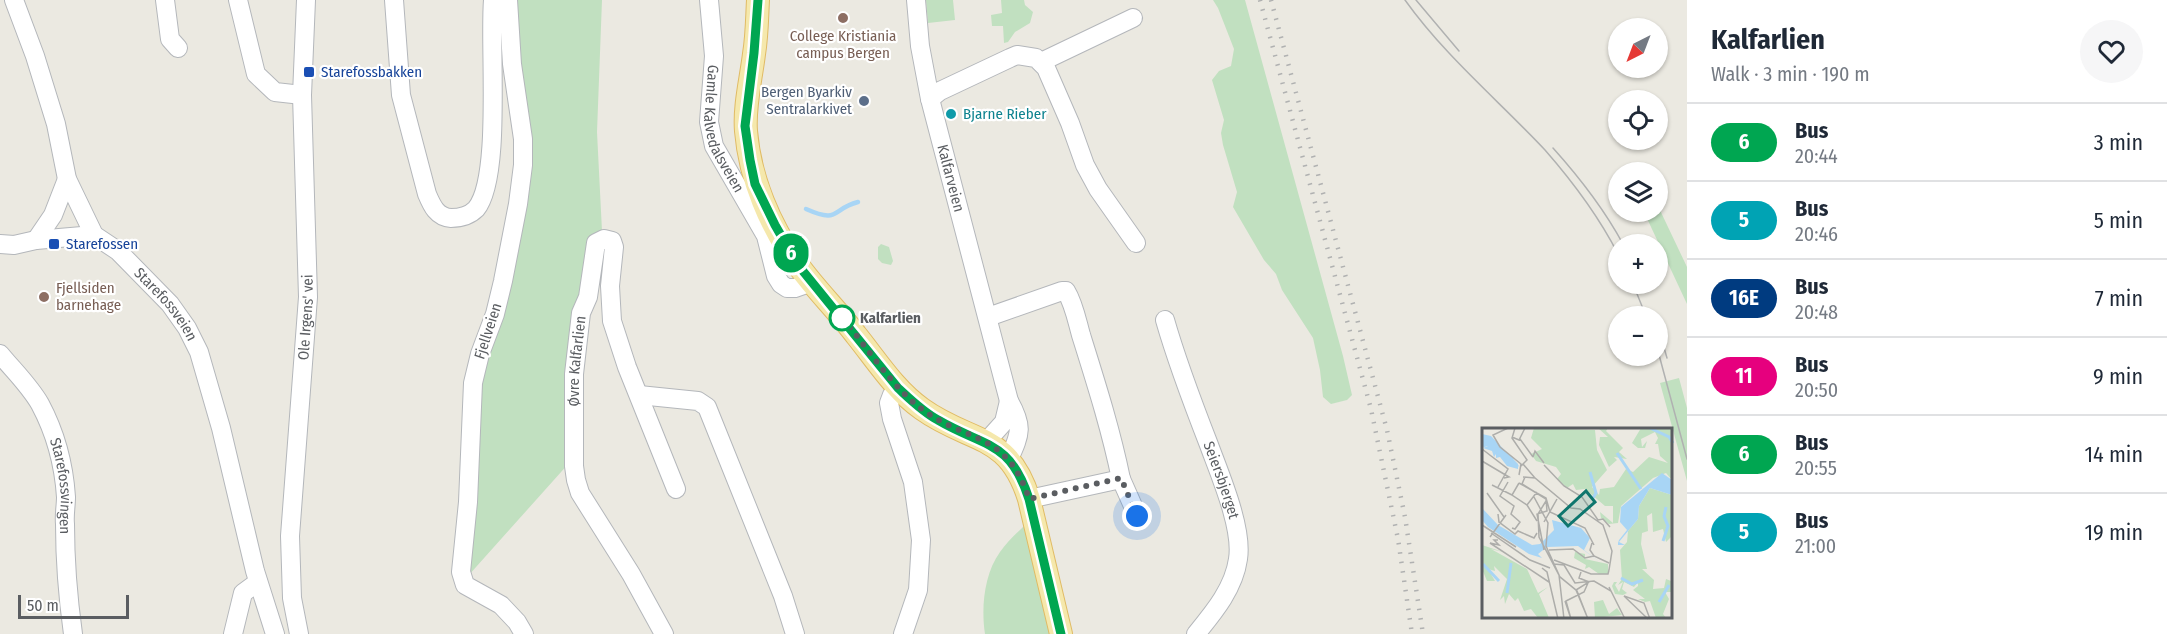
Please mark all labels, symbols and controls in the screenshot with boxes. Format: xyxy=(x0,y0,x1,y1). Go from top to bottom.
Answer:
marker: College Kristiania campus Bergen xyxy=(836,11,850,25)
north arrow xyxy=(1608,18,1668,78)
map controls xyxy=(1608,18,1668,366)
button: heart xyxy=(2080,20,2143,83)
text: Kalfarlien xyxy=(1711,23,1825,56)
place label: College Kristiania campus Bergen xyxy=(790,27,896,62)
text: Walk · 3 min · 190 m xyxy=(1711,62,1870,86)
place label: Starefossbakken xyxy=(321,63,422,81)
street label: Gamle Kalvedalsveien xyxy=(700,64,748,196)
marker: Starefossbakken xyxy=(302,65,316,79)
place label: Bergen Byarkiv Sentralarkivet xyxy=(761,83,852,118)
button: locate xyxy=(1608,90,1668,150)
marker: Bergen Byarkiv Sentralarkivet xyxy=(857,94,871,108)
place label: Bjarne Rieber xyxy=(963,105,1047,123)
marker: Bjarne Rieber xyxy=(944,107,958,121)
text: Bus xyxy=(1795,117,1828,144)
text: 6 xyxy=(1739,129,1749,155)
text: 3 min xyxy=(2094,129,2143,156)
street label: Kalfarveien xyxy=(933,143,968,214)
text: 20:44 xyxy=(1795,144,1838,168)
button: layers xyxy=(1608,162,1668,222)
text: Bus xyxy=(1795,195,1828,222)
text: 5 xyxy=(1739,207,1749,233)
text: 5 min xyxy=(2094,207,2143,234)
text: 20:46 xyxy=(1795,222,1838,246)
line badge: 6 xyxy=(772,234,810,272)
button: + xyxy=(1608,234,1668,294)
place label: Starefossen xyxy=(66,235,138,253)
marker: Starefossen xyxy=(47,237,61,251)
text: 6 xyxy=(786,240,796,266)
street label: Starefossveien xyxy=(130,264,201,344)
text: Bus xyxy=(1795,273,1828,300)
street label: Ole Irgens' vei xyxy=(294,274,317,361)
place label: Fjellsiden barnehage xyxy=(56,279,121,314)
text: 16E xyxy=(1729,285,1759,311)
text: 7 min xyxy=(2095,285,2143,312)
marker: Fjellsiden barnehage xyxy=(37,290,51,304)
text: 20:48 xyxy=(1795,300,1838,324)
street label: Fjellveien xyxy=(470,301,506,361)
marker: Kalfarlien xyxy=(829,305,855,331)
button: − xyxy=(1608,306,1668,366)
place label: Kalfarlien xyxy=(860,309,921,327)
street label: Øvre Kalfarlien xyxy=(565,315,590,406)
text: Bus xyxy=(1795,351,1828,378)
text: 11 xyxy=(1735,363,1753,389)
text: 9 min xyxy=(2093,363,2143,390)
text: 20:50 xyxy=(1795,378,1838,402)
inset map xyxy=(1482,428,1672,619)
text: Bus xyxy=(1795,429,1828,456)
street label: Starefossvingen xyxy=(46,436,75,534)
street label: Seiersbjerget xyxy=(1199,439,1243,521)
text: 6 xyxy=(1739,441,1749,467)
text: 14 min xyxy=(2085,441,2143,468)
text: 20:55 xyxy=(1795,456,1837,480)
your location xyxy=(1122,501,1152,531)
text: Bus xyxy=(1795,507,1828,534)
text: 5 xyxy=(1739,519,1749,545)
text: 19 min xyxy=(2085,519,2143,546)
text: 21:00 xyxy=(1795,534,1836,558)
scale bar xyxy=(18,592,129,620)
text: 50 m xyxy=(27,596,59,615)

